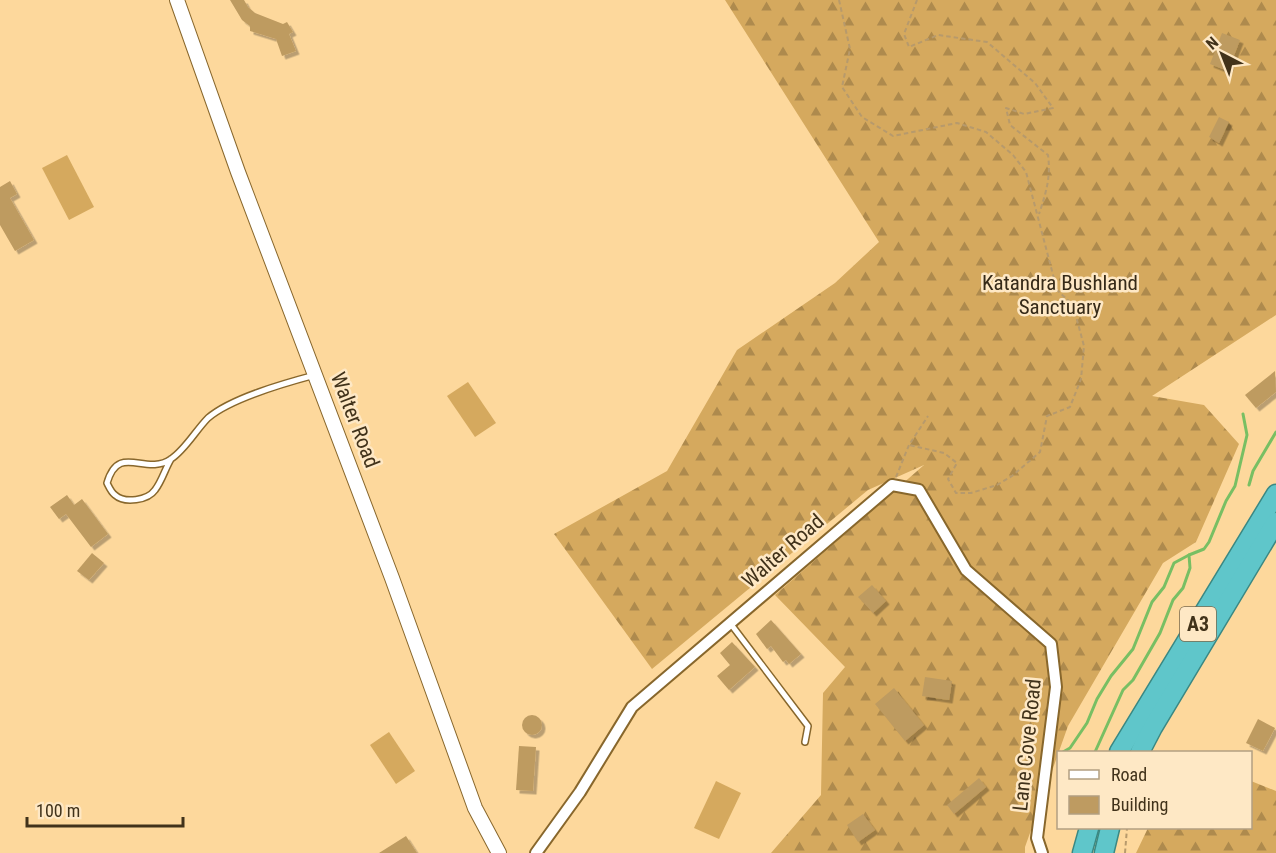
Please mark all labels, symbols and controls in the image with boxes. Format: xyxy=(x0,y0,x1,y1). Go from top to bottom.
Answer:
north arrow xyxy=(1192,24,1252,84)
text: N xyxy=(1202,33,1222,54)
park label: Katandra Bushland Sanctuary xyxy=(982,271,1138,319)
street label: Walter Road xyxy=(326,369,384,471)
street label: Walter Road xyxy=(737,509,829,593)
road number: A3 xyxy=(1180,607,1216,641)
street label: Lane Cove Road xyxy=(1008,678,1046,812)
legend xyxy=(1057,751,1252,829)
text: Road xyxy=(1111,764,1147,785)
scale bar xyxy=(27,790,183,828)
text: Building xyxy=(1111,794,1168,815)
text: 100 m xyxy=(36,800,80,821)

